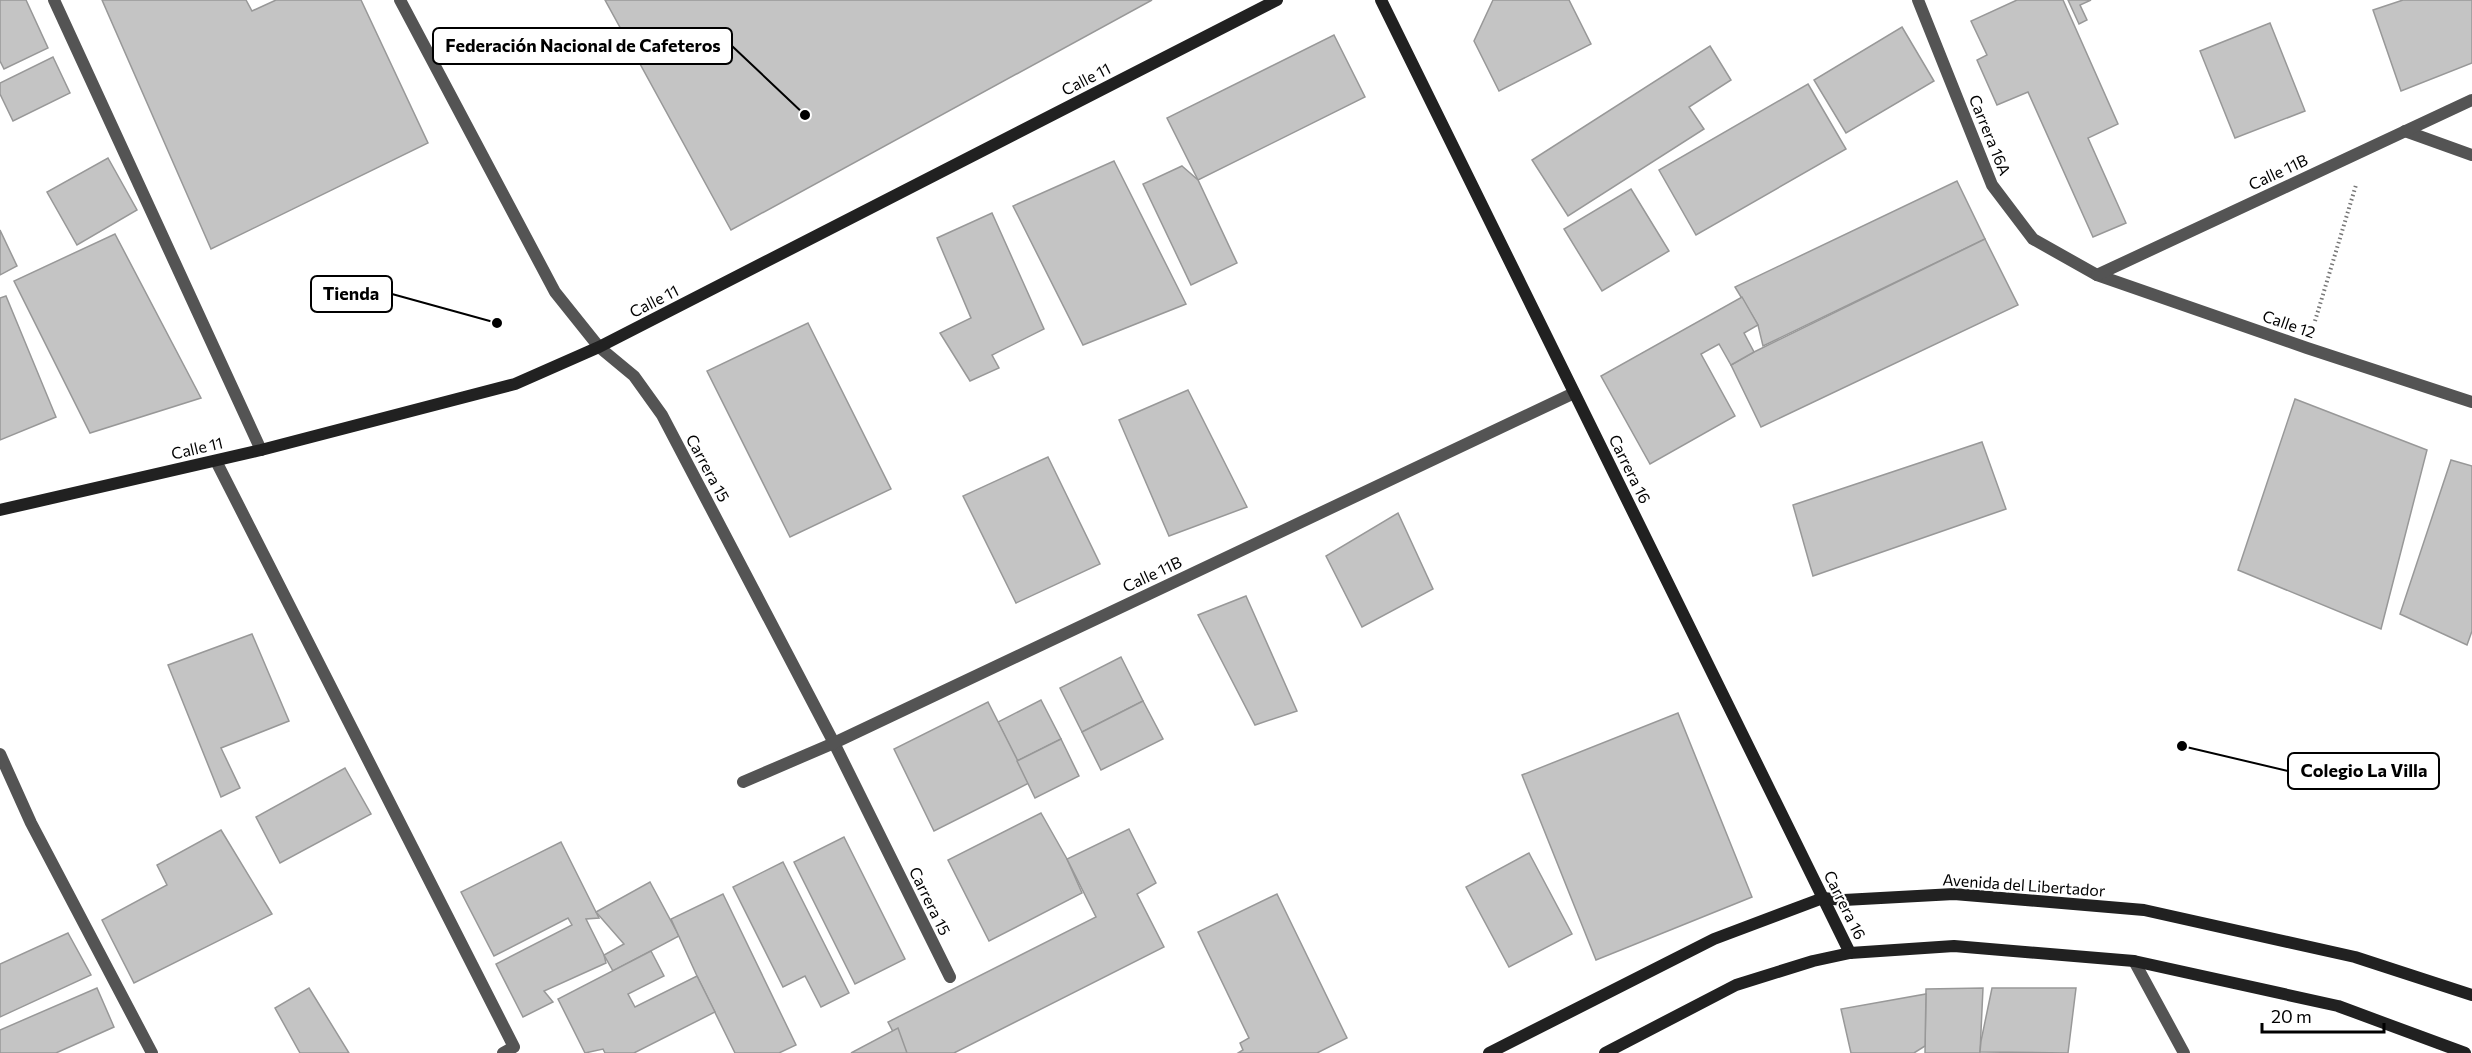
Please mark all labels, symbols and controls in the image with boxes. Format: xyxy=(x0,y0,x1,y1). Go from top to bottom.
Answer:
callout: Federación Nacional de Cafeteros xyxy=(433,28,732,64)
text: Federación Nacional de Cafeteros xyxy=(445,34,721,56)
street label: Calle 11 xyxy=(1058,58,1114,99)
street label: Carrera 16A xyxy=(1966,92,2015,178)
street label: Calle 11B xyxy=(2245,150,2310,193)
callout: Tienda xyxy=(311,276,392,312)
street label: Calle 11 xyxy=(626,280,682,321)
text: Tienda xyxy=(323,282,379,304)
street label: Calle 12 xyxy=(2260,306,2318,341)
street label: Carrera 15 xyxy=(683,431,734,505)
street label: Carrera 16 xyxy=(1606,431,1655,506)
street label: Calle 11 xyxy=(169,432,225,463)
street label: Calle 11B xyxy=(1119,552,1184,595)
callout: Colegio La Villa xyxy=(2288,753,2439,789)
text: Colegio La Villa xyxy=(2301,759,2428,781)
street label: Carrera 15 xyxy=(906,863,955,938)
street label: Carrera 16 xyxy=(1821,867,1870,942)
street label: Avenida del Libertador xyxy=(1942,869,2107,900)
scale bar xyxy=(2262,996,2384,1034)
text: 20 m xyxy=(2271,1005,2312,1027)

